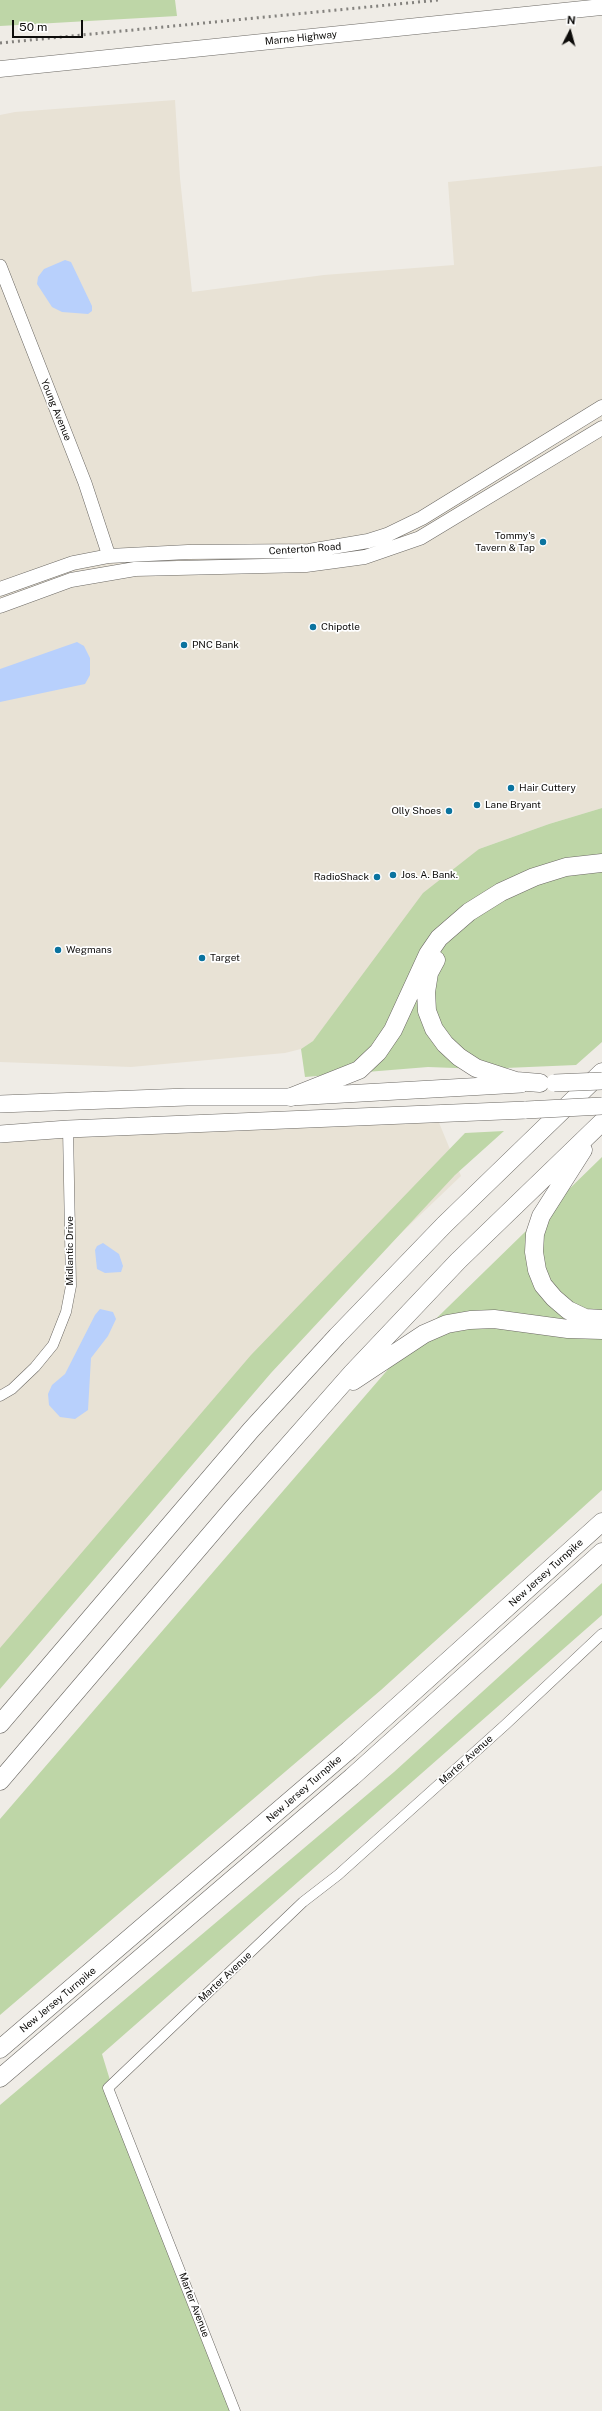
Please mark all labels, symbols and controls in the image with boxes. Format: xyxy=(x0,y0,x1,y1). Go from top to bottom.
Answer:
scale bar xyxy=(14,12,85,38)
north arrow xyxy=(550,12,590,52)
text: N xyxy=(566,14,576,26)
text: 50 m xyxy=(19,20,47,34)
street label: Marne Highway xyxy=(264,28,338,48)
street label: Young Avenue xyxy=(38,377,74,443)
place label: Tommy's Tavern & Tap xyxy=(475,530,535,554)
marker: Tommy's Tavern & Tap xyxy=(538,537,548,547)
street label: Centerton Road xyxy=(268,540,342,558)
place label: Chipotle xyxy=(321,621,360,633)
marker: Chipotle xyxy=(308,622,318,632)
place label: PNC Bank xyxy=(192,639,239,651)
marker: PNC Bank xyxy=(179,640,189,650)
place label: Hair Cuttery xyxy=(519,782,576,794)
marker: Hair Cuttery xyxy=(506,783,516,793)
place label: Lane Bryant xyxy=(485,799,541,811)
marker: Lane Bryant xyxy=(472,800,482,810)
place label: Olly Shoes xyxy=(391,805,441,817)
marker: Olly Shoes xyxy=(444,806,454,816)
place label: Jos. A. Bank. xyxy=(401,869,458,881)
marker: Jos. A. Bank. xyxy=(388,870,398,880)
place label: RadioShack xyxy=(314,871,369,883)
marker: RadioShack xyxy=(372,872,382,882)
place label: Wegmans xyxy=(66,944,112,956)
marker: Wegmans xyxy=(53,945,63,955)
place label: Target xyxy=(210,952,240,964)
marker: Target xyxy=(197,953,207,963)
street label: Midlantic Drive xyxy=(64,1216,76,1286)
street label: New Jersey Turnpike xyxy=(506,1537,586,1609)
street label: Marter Avenue xyxy=(437,1733,495,1787)
street label: New Jersey Turnpike xyxy=(264,1753,344,1825)
street label: Marter Avenue xyxy=(196,1949,254,2005)
street label: New Jersey Turnpike xyxy=(18,1965,98,2035)
street label: Marter Avenue xyxy=(176,2271,212,2339)

